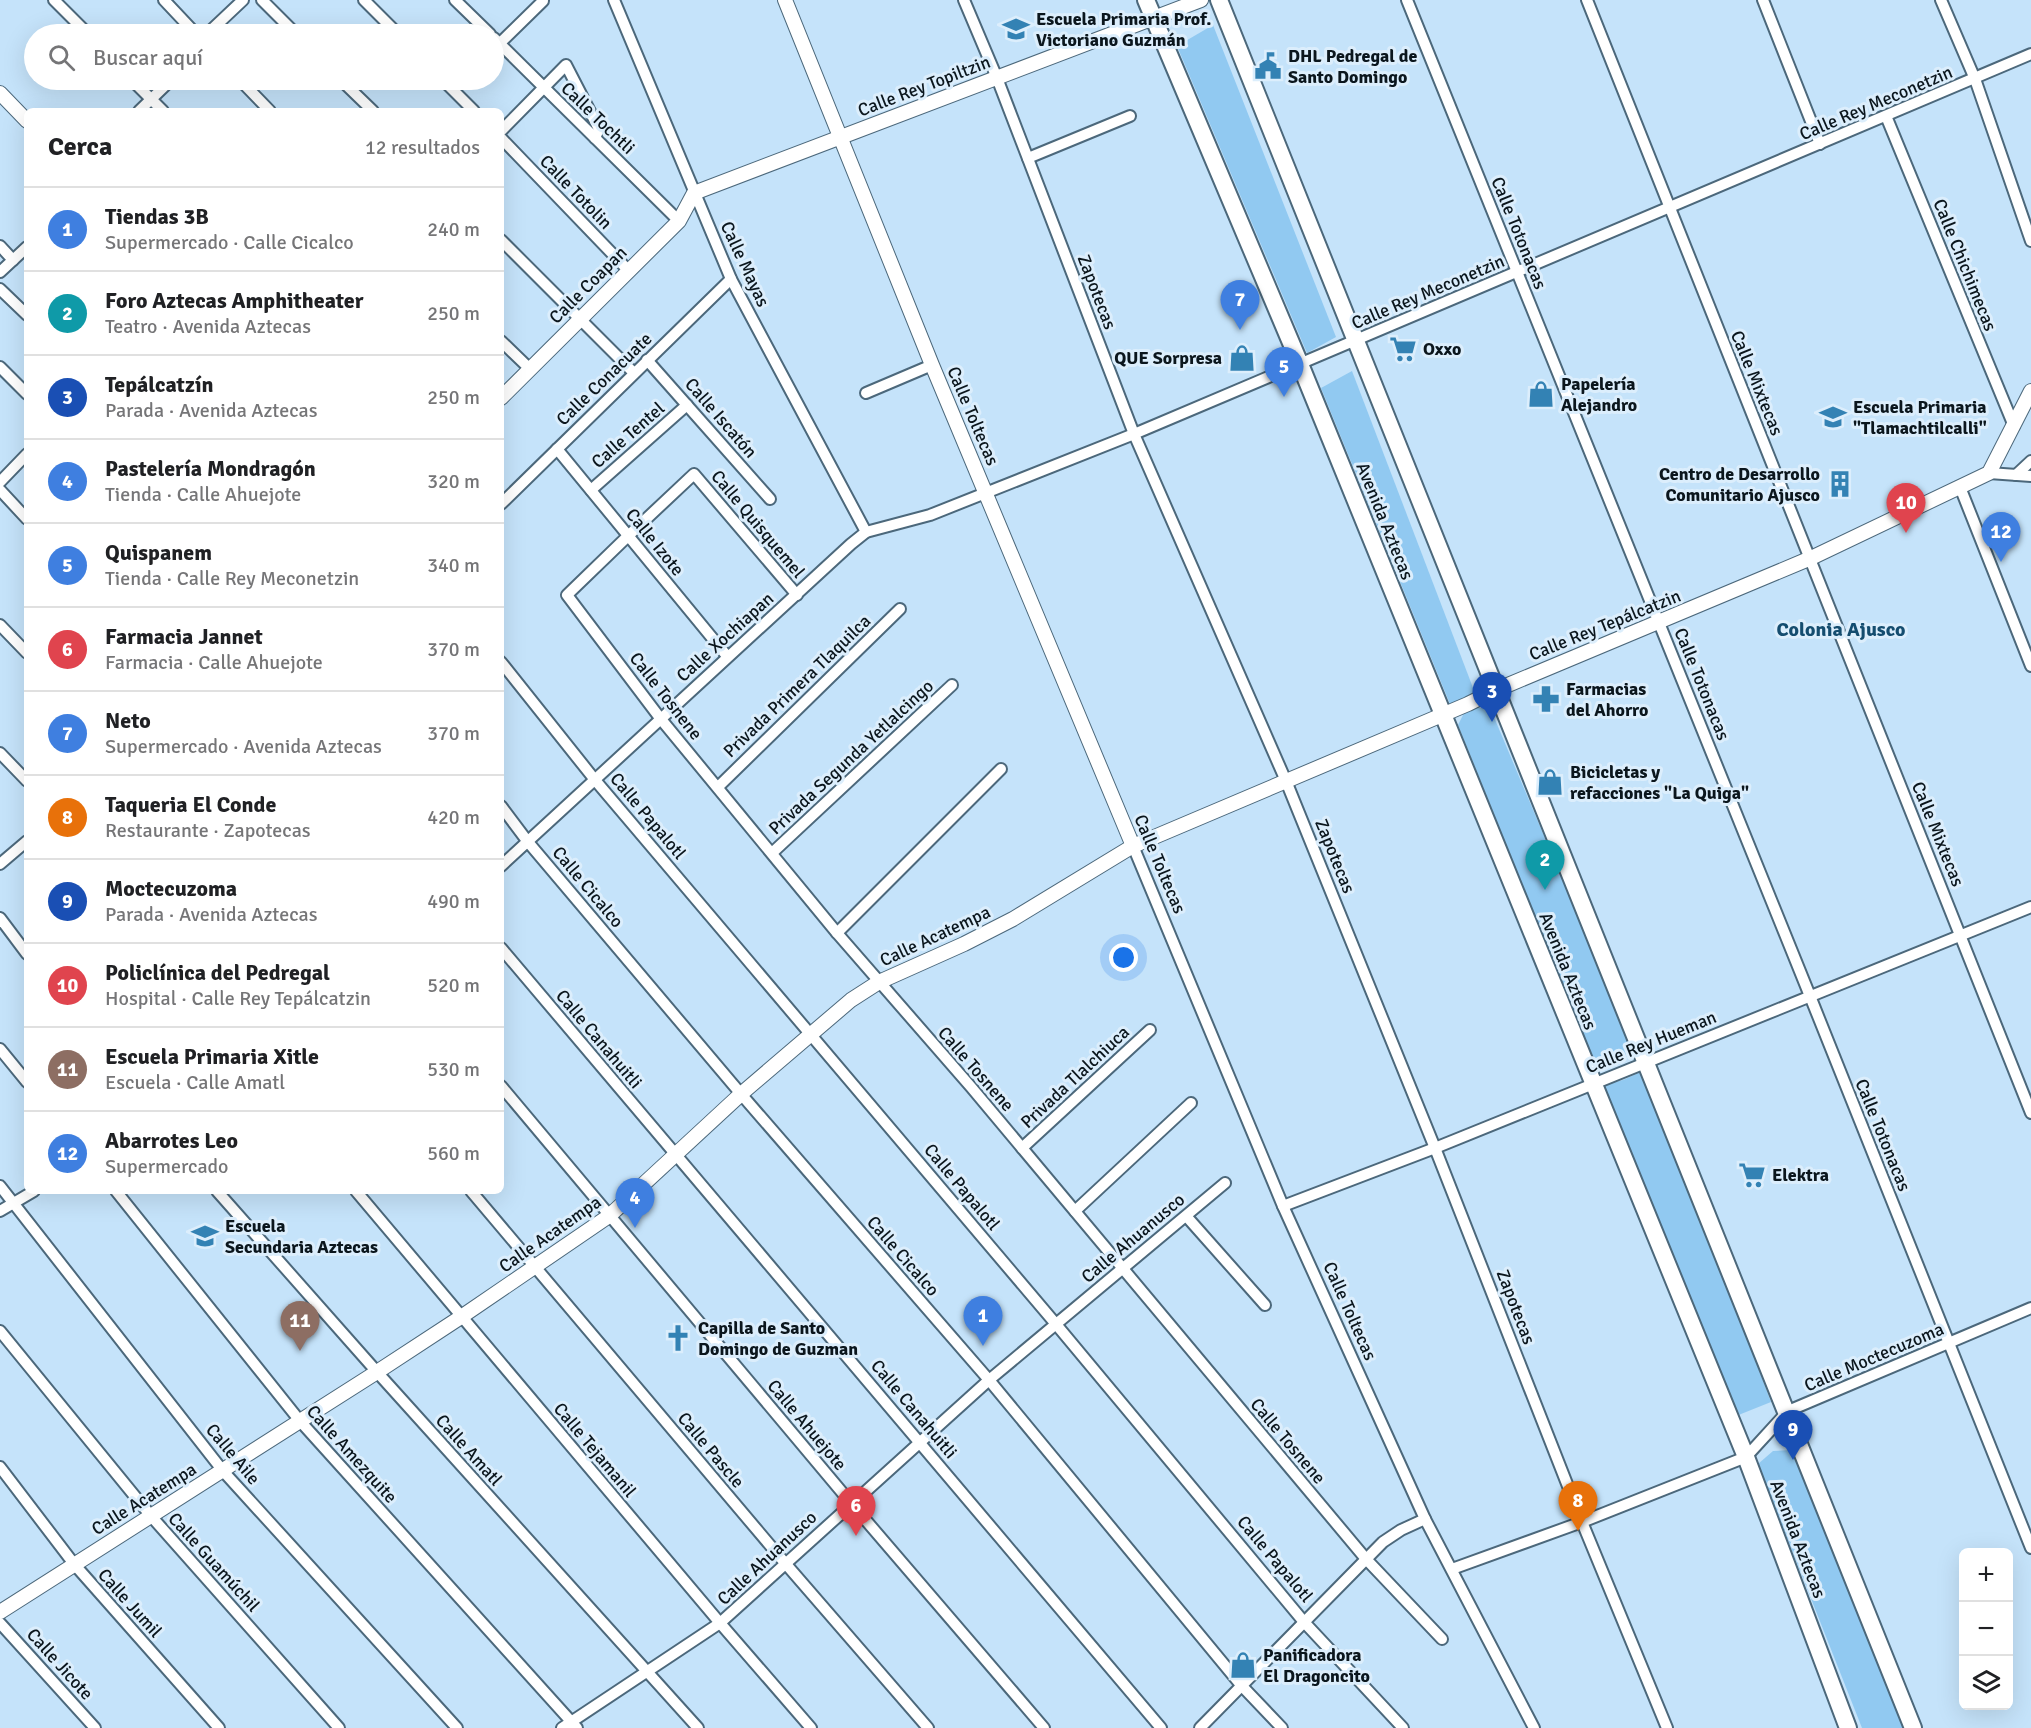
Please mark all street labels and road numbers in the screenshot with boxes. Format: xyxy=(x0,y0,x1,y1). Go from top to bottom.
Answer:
street label: Calle Rey Topiltzin xyxy=(855,51,993,121)
street label: Calle Rey Meconetzin xyxy=(1796,61,1956,145)
street label: Calle Tochtli xyxy=(556,77,640,159)
street label: Calle Totolin xyxy=(535,150,617,234)
street label: Calle Totonacas xyxy=(1486,174,1552,293)
street label: Calle Chichimecas xyxy=(1928,196,2002,334)
street label: Calle Mayas xyxy=(716,218,774,310)
street label: Calle Coapan xyxy=(545,242,631,328)
street label: Calle Rey Meconetzin xyxy=(1348,250,1508,334)
street label: Zapotecas xyxy=(1073,251,1121,333)
street label: Calle Mixtecas xyxy=(1726,327,1788,439)
street label: Calle Conacuate xyxy=(552,328,656,430)
street label: Calle Toltecas xyxy=(942,363,1004,469)
street label: Calle Iscatón xyxy=(680,373,762,463)
street label: Calle Tentel xyxy=(587,397,669,473)
street label: Avenida Aztecas xyxy=(1351,459,1419,583)
street label: Calle Quisquemel xyxy=(706,466,810,582)
street label: Calle Izote xyxy=(621,504,689,580)
street label: Calle Rey Tepálcatzin xyxy=(1526,585,1684,665)
street label: Calle Xochiapan xyxy=(672,588,778,686)
street label: Privada Primera Tlaquilca xyxy=(719,610,875,762)
street label: Calle Totonacas xyxy=(1669,625,1735,744)
street label: Calle Tosnene xyxy=(625,648,707,744)
street label: Privada Segunda Yetlalcingo xyxy=(764,675,938,839)
street label: Calle Papalotl xyxy=(605,768,691,864)
street label: Calle Mixtecas xyxy=(1907,778,1969,890)
street label: Calle Toltecas xyxy=(1129,811,1191,917)
street label: Zapotecas xyxy=(1310,816,1360,897)
street label: Calle Cicalco xyxy=(548,842,628,932)
street label: Calle Acatempa xyxy=(876,901,994,971)
street label: Avenida Aztecas xyxy=(1534,909,1602,1033)
street label: Calle Canahuitli xyxy=(551,985,647,1093)
street label: Calle Rey Hueman xyxy=(1582,1006,1720,1078)
street label: Privada Tlalchiuca xyxy=(1016,1021,1134,1133)
street label: Calle Tosnene xyxy=(933,1022,1019,1116)
street label: Calle Totonacas xyxy=(1850,1076,1916,1195)
street label: Calle Papalotl xyxy=(919,1139,1005,1235)
street label: Calle Ahuanusco xyxy=(1077,1188,1189,1288)
street label: Calle Acatempa xyxy=(495,1191,605,1277)
street label: Calle Cicalco xyxy=(862,1211,944,1301)
street label: Calle Toltecas xyxy=(1319,1258,1382,1364)
street label: Zapotecas xyxy=(1492,1266,1540,1348)
street label: Calle Moctecuzoma xyxy=(1801,1318,1947,1396)
street label: Calle Canahuitli xyxy=(866,1355,962,1463)
street label: Calle Ahuejote xyxy=(763,1375,851,1475)
street label: Calle Tosnene xyxy=(1246,1394,1330,1488)
street label: Calle Tejamanil xyxy=(549,1398,641,1502)
street label: Calle Amezquite xyxy=(302,1400,402,1508)
street label: Calle Pascle xyxy=(673,1408,749,1492)
street label: Calle Amatl xyxy=(431,1410,507,1490)
street label: Calle Aile xyxy=(201,1419,265,1489)
street label: Calle Acatempa xyxy=(88,1458,200,1540)
street label: Avenida Aztecas xyxy=(1765,1477,1831,1601)
street label: Calle Ahuanusco xyxy=(713,1506,821,1610)
street label: Calle Guamúchil xyxy=(164,1508,264,1616)
street label: Calle Papalotl xyxy=(1232,1511,1318,1607)
street label: Calle Jumil xyxy=(93,1564,167,1642)
street label: Calle Jicote xyxy=(22,1624,98,1704)

